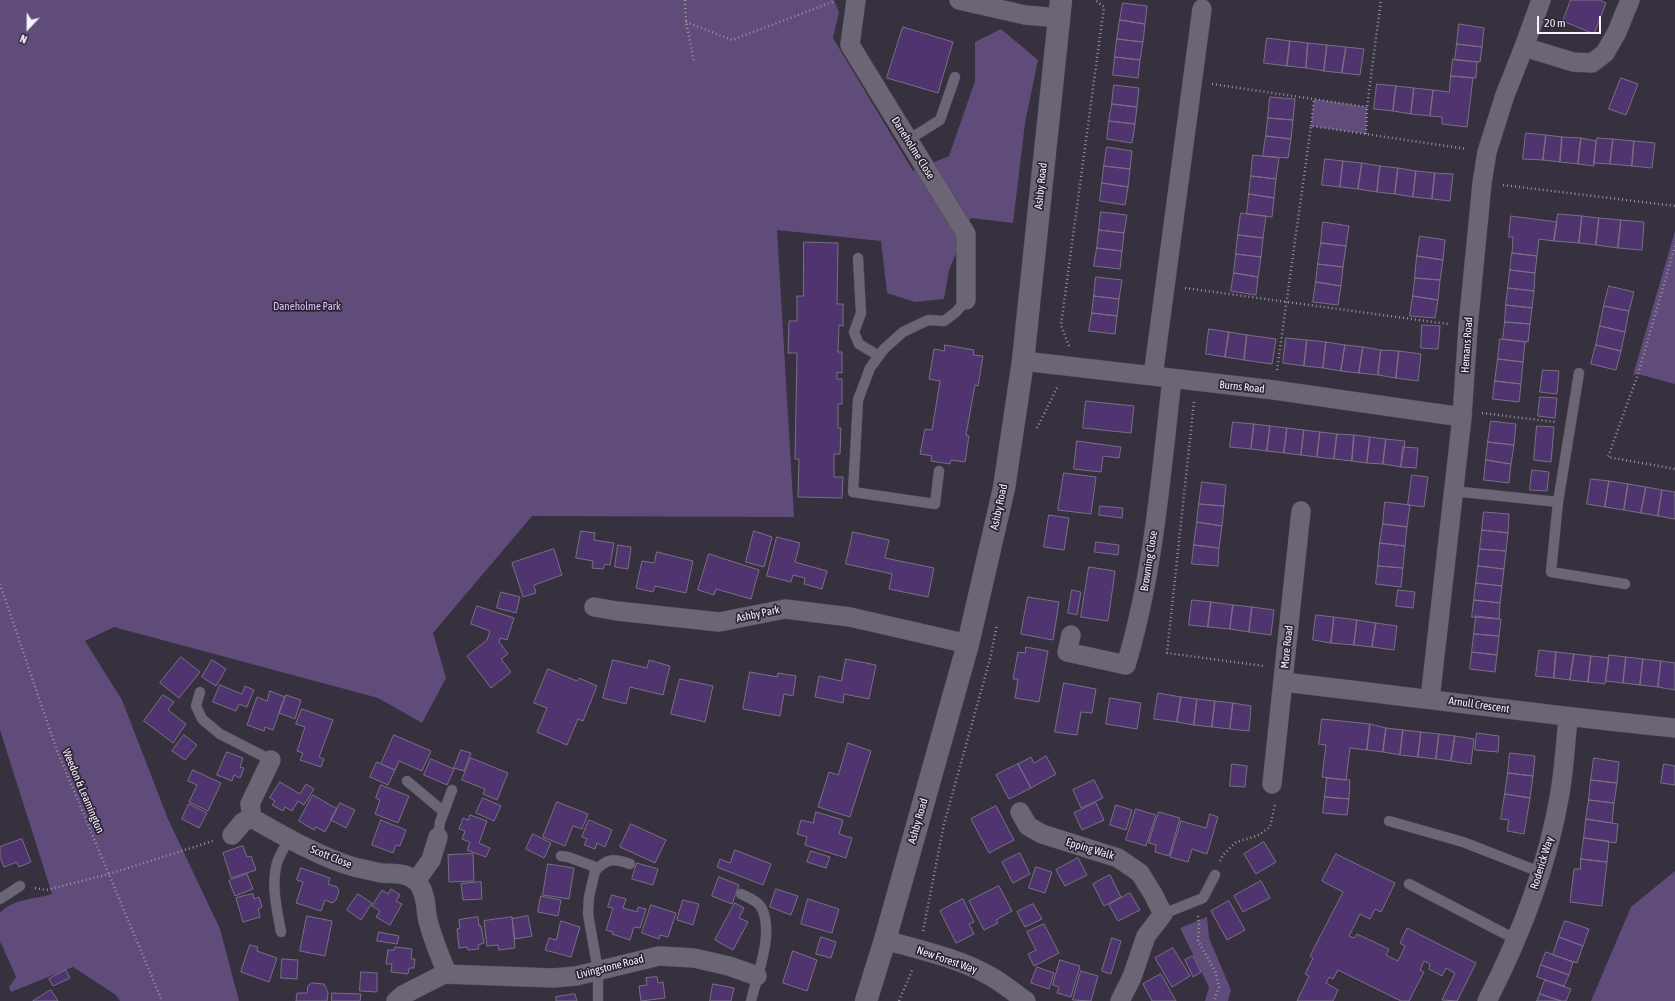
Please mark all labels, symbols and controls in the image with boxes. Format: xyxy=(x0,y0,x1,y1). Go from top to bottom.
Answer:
north arrow xyxy=(8,8,48,48)
scale bar xyxy=(1539,8,1603,34)
text: 20 m xyxy=(1544,16,1566,30)
text: N xyxy=(18,32,29,46)
street label: Daneholme Close xyxy=(889,114,937,182)
street label: Ashby Road xyxy=(1032,162,1050,210)
park label: Daneholme Park xyxy=(273,300,341,314)
street label: Hemans Road xyxy=(1458,317,1476,373)
street label: Burns Road xyxy=(1219,378,1265,396)
street label: Ashby Road xyxy=(988,483,1010,531)
street label: Browning Close xyxy=(1138,530,1160,592)
street label: Ashby Park xyxy=(735,603,781,625)
street label: More Road xyxy=(1278,625,1296,669)
street label: Arnull Crescent xyxy=(1448,694,1510,716)
street label: Weedon & Leamington xyxy=(59,747,107,835)
street label: Ashby Road xyxy=(905,797,931,845)
street label: Epping Walk xyxy=(1064,835,1116,863)
street label: Roderick Way xyxy=(1528,835,1556,891)
street label: Scott Close xyxy=(308,843,354,871)
street label: New Forest Way xyxy=(915,944,979,976)
street label: Livingstone Road xyxy=(575,952,645,982)

